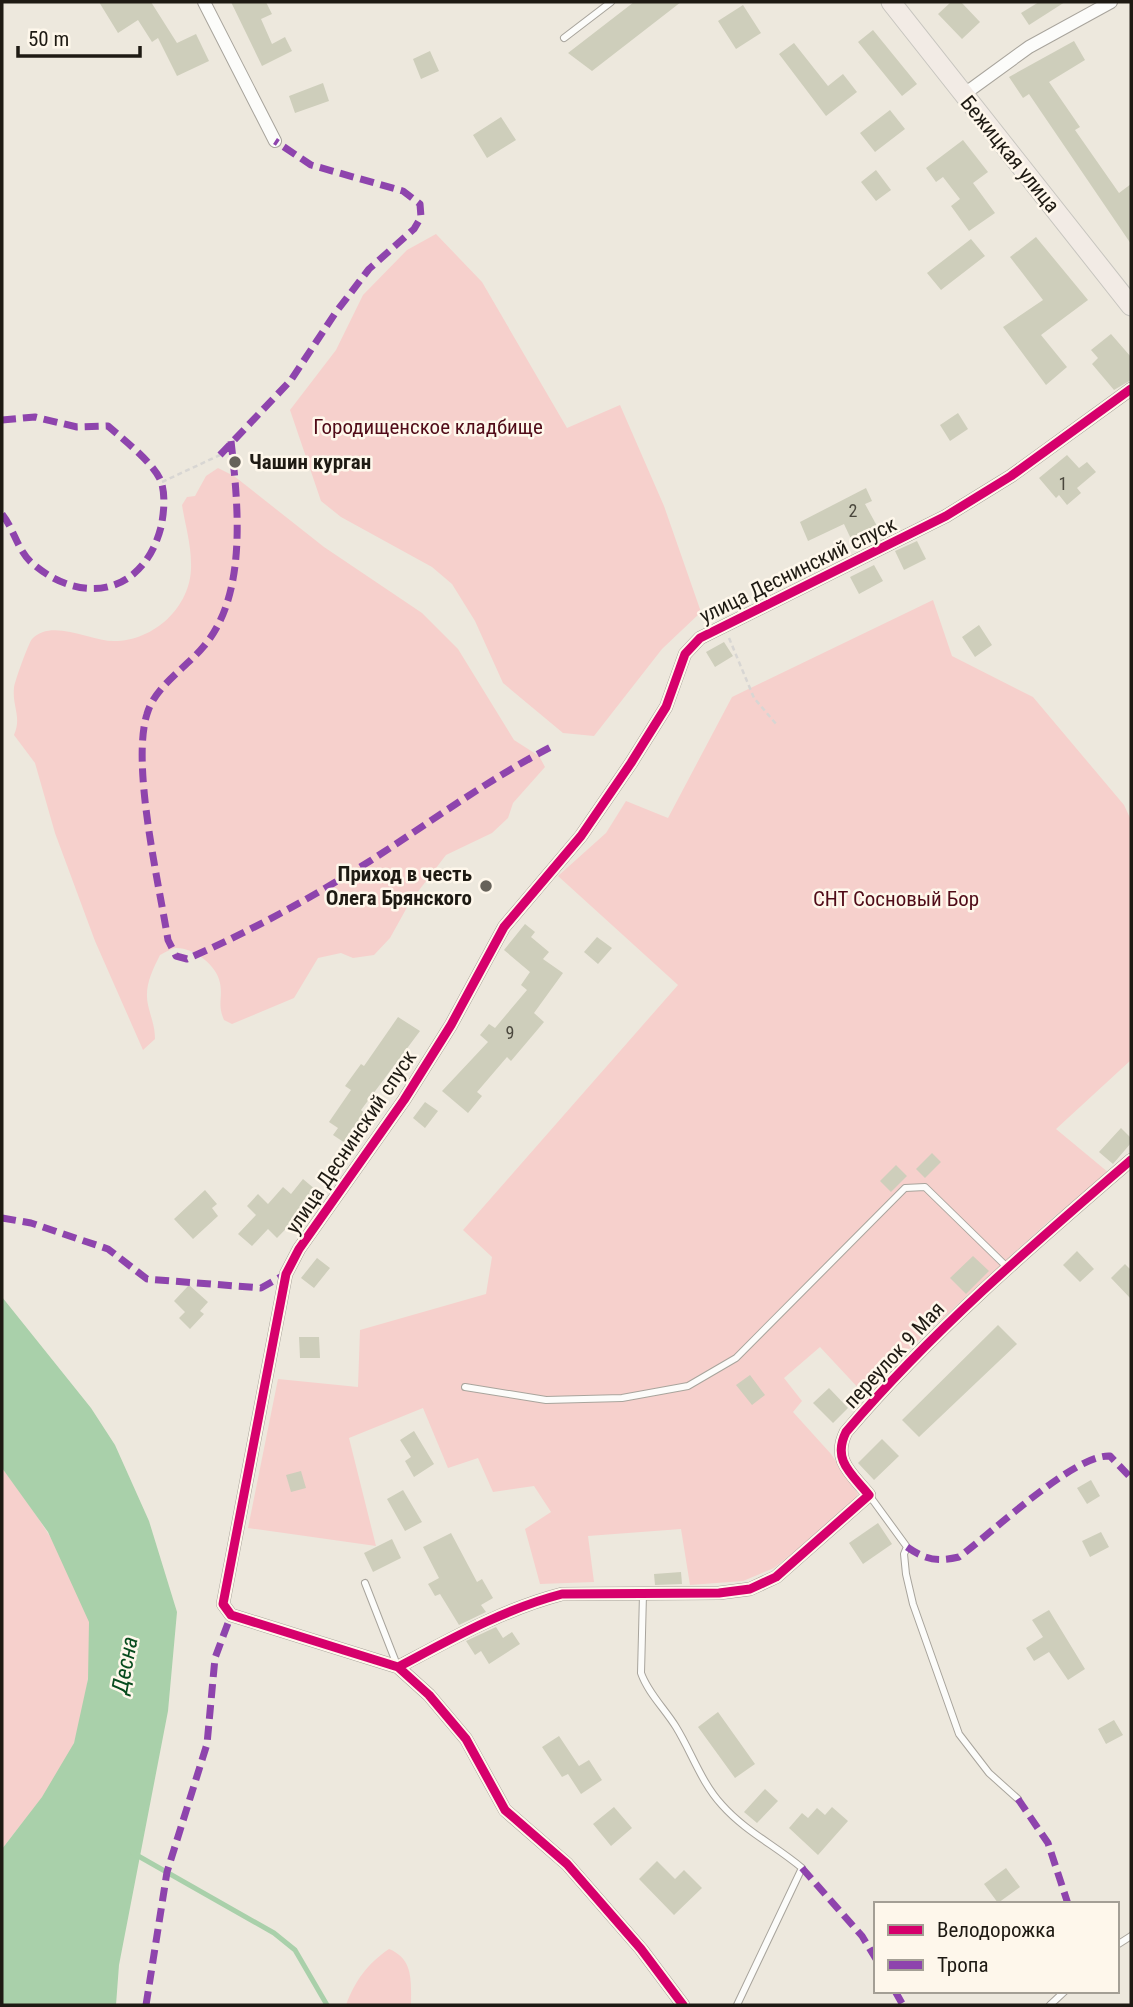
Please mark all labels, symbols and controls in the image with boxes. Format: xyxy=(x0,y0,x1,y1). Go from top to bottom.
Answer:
scale bar xyxy=(18,14,140,58)
text: 50 m xyxy=(28,27,69,51)
street label: Бежицкая улица xyxy=(956,91,1064,217)
park label: Городищенское кладбище xyxy=(313,415,543,439)
place label: Чашин курган xyxy=(249,450,371,474)
marker: Чашин курган xyxy=(227,454,243,470)
house number: 1 xyxy=(1059,473,1067,494)
house number: 2 xyxy=(849,500,858,521)
street label: улица Деснинский спуск xyxy=(696,512,900,628)
place label: Приход в честь Олега Брянского xyxy=(326,862,472,910)
marker: Приход в честь Олега Брянского xyxy=(478,878,494,894)
park label: СНТ Сосновый Бор xyxy=(813,887,979,911)
house number: 9 xyxy=(506,1022,514,1043)
street label: улица Деснинский спуск xyxy=(281,1046,421,1238)
street label: переулок 9 Мая xyxy=(839,1297,949,1413)
water label: Десна xyxy=(106,1634,144,1698)
legend xyxy=(874,1902,1119,1993)
text: Велодорожка xyxy=(937,1918,1055,1942)
text: Тропа xyxy=(937,1953,988,1977)

